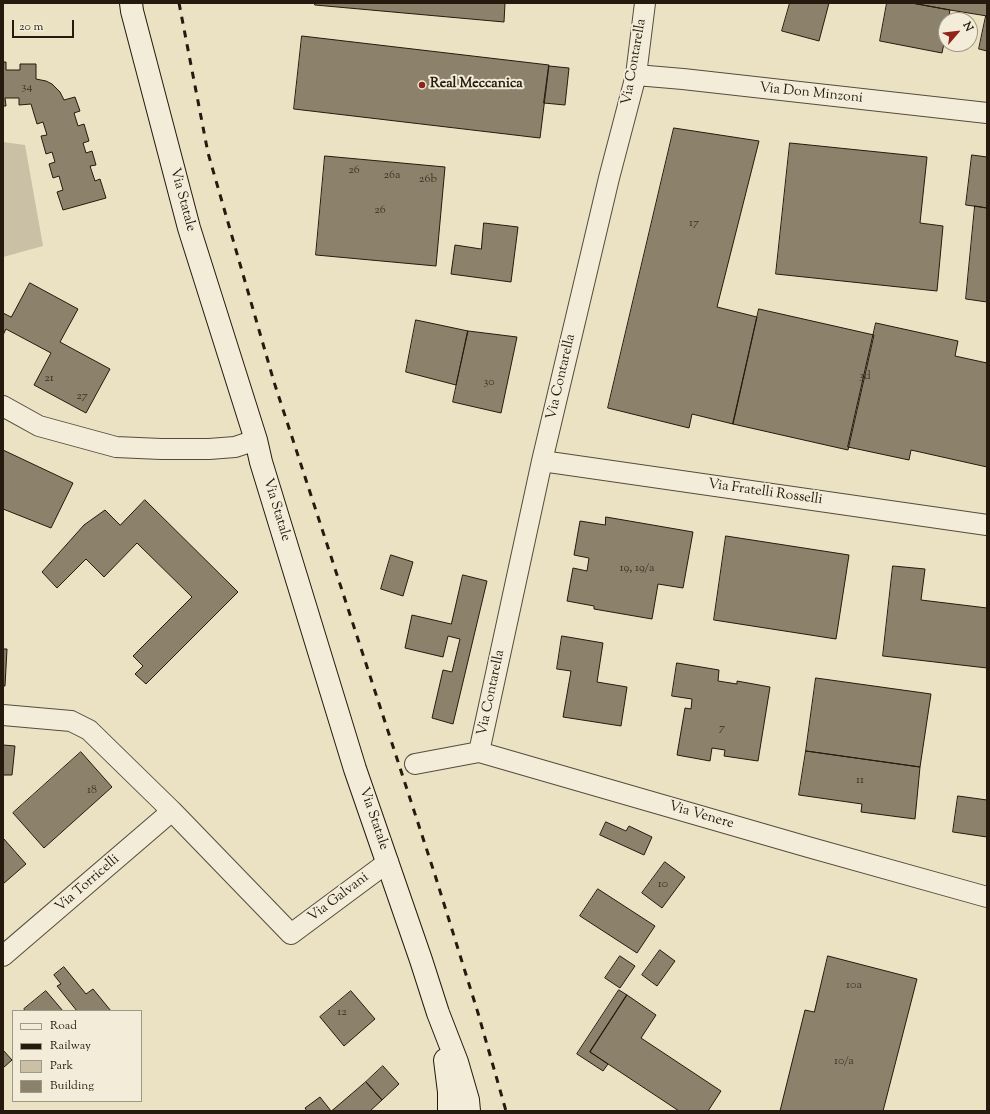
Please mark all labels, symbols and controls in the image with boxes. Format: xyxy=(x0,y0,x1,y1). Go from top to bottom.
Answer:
scale bar xyxy=(14,12,76,38)
north arrow xyxy=(938,12,978,52)
street label: Via Contarella xyxy=(619,17,651,107)
text: 20 m xyxy=(19,18,43,36)
text: N xyxy=(959,19,977,34)
place label: Real Meccanica xyxy=(430,77,523,93)
marker: Real Meccanica xyxy=(417,80,427,90)
street label: Via Don Minzoni xyxy=(758,80,864,108)
house number: 34 xyxy=(22,81,32,95)
house number: 26 xyxy=(348,164,360,178)
street label: Via Statale xyxy=(165,167,199,233)
house number: 26a xyxy=(383,169,401,183)
house number: 26b xyxy=(419,173,437,187)
house number: 26 xyxy=(374,204,386,218)
house number: 17 xyxy=(689,217,699,231)
street label: Via Contarella xyxy=(544,332,580,422)
house number: 3d xyxy=(859,370,871,384)
house number: 21 xyxy=(44,372,54,386)
house number: 30 xyxy=(483,376,495,390)
house number: 27 xyxy=(76,390,88,404)
street label: Via Statale xyxy=(258,477,294,543)
street label: Via Fratelli Rosselli xyxy=(707,477,823,509)
house number: 19, 19/a xyxy=(620,562,654,576)
street label: Via Contarella xyxy=(475,648,509,738)
house number: 7 xyxy=(719,722,725,736)
house number: 11 xyxy=(856,774,864,788)
house number: 18 xyxy=(87,784,97,798)
street label: Via Statale xyxy=(354,786,392,852)
street label: Via Venere xyxy=(667,799,735,833)
street label: Via Torricelli xyxy=(53,852,123,916)
street label: Via Galvani xyxy=(305,870,373,926)
house number: 10 xyxy=(658,878,668,892)
house number: 10a xyxy=(846,979,862,993)
house number: 12 xyxy=(337,1006,347,1020)
legend xyxy=(12,1010,142,1102)
text: Road xyxy=(50,1017,77,1035)
text: Railway xyxy=(50,1037,91,1055)
house number: 10/a xyxy=(834,1055,854,1069)
text: Park xyxy=(50,1057,73,1075)
text: Building xyxy=(50,1077,94,1095)

